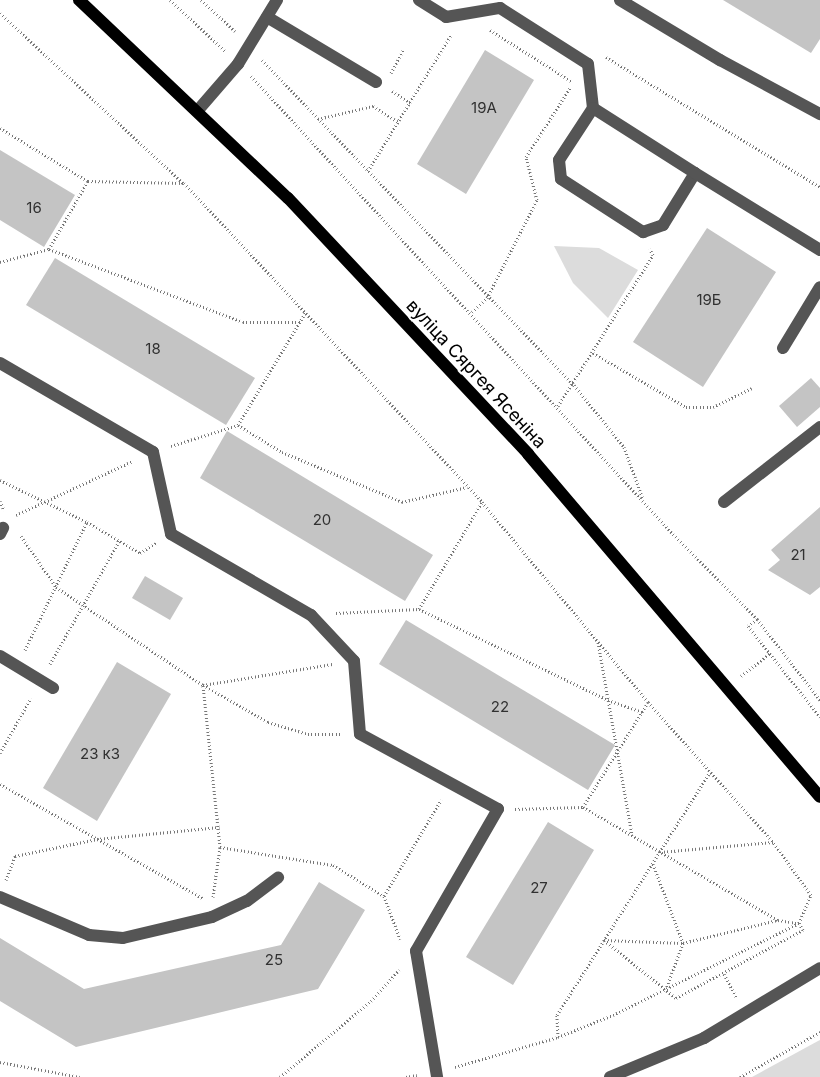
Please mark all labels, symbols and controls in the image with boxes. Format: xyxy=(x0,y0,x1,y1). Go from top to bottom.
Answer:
house number: 19А xyxy=(471,99,497,117)
house number: 16 xyxy=(26,199,42,217)
house number: 19Б xyxy=(696,291,722,309)
street label: вуліца Сяргея Ясеніна xyxy=(401,295,551,453)
house number: 18 xyxy=(145,340,161,358)
house number: 20 xyxy=(313,511,331,529)
house number: 21 xyxy=(790,546,806,564)
house number: 22 xyxy=(491,698,509,716)
house number: 23 к3 xyxy=(80,745,120,763)
house number: 27 xyxy=(530,879,548,897)
house number: 25 xyxy=(265,951,283,969)

